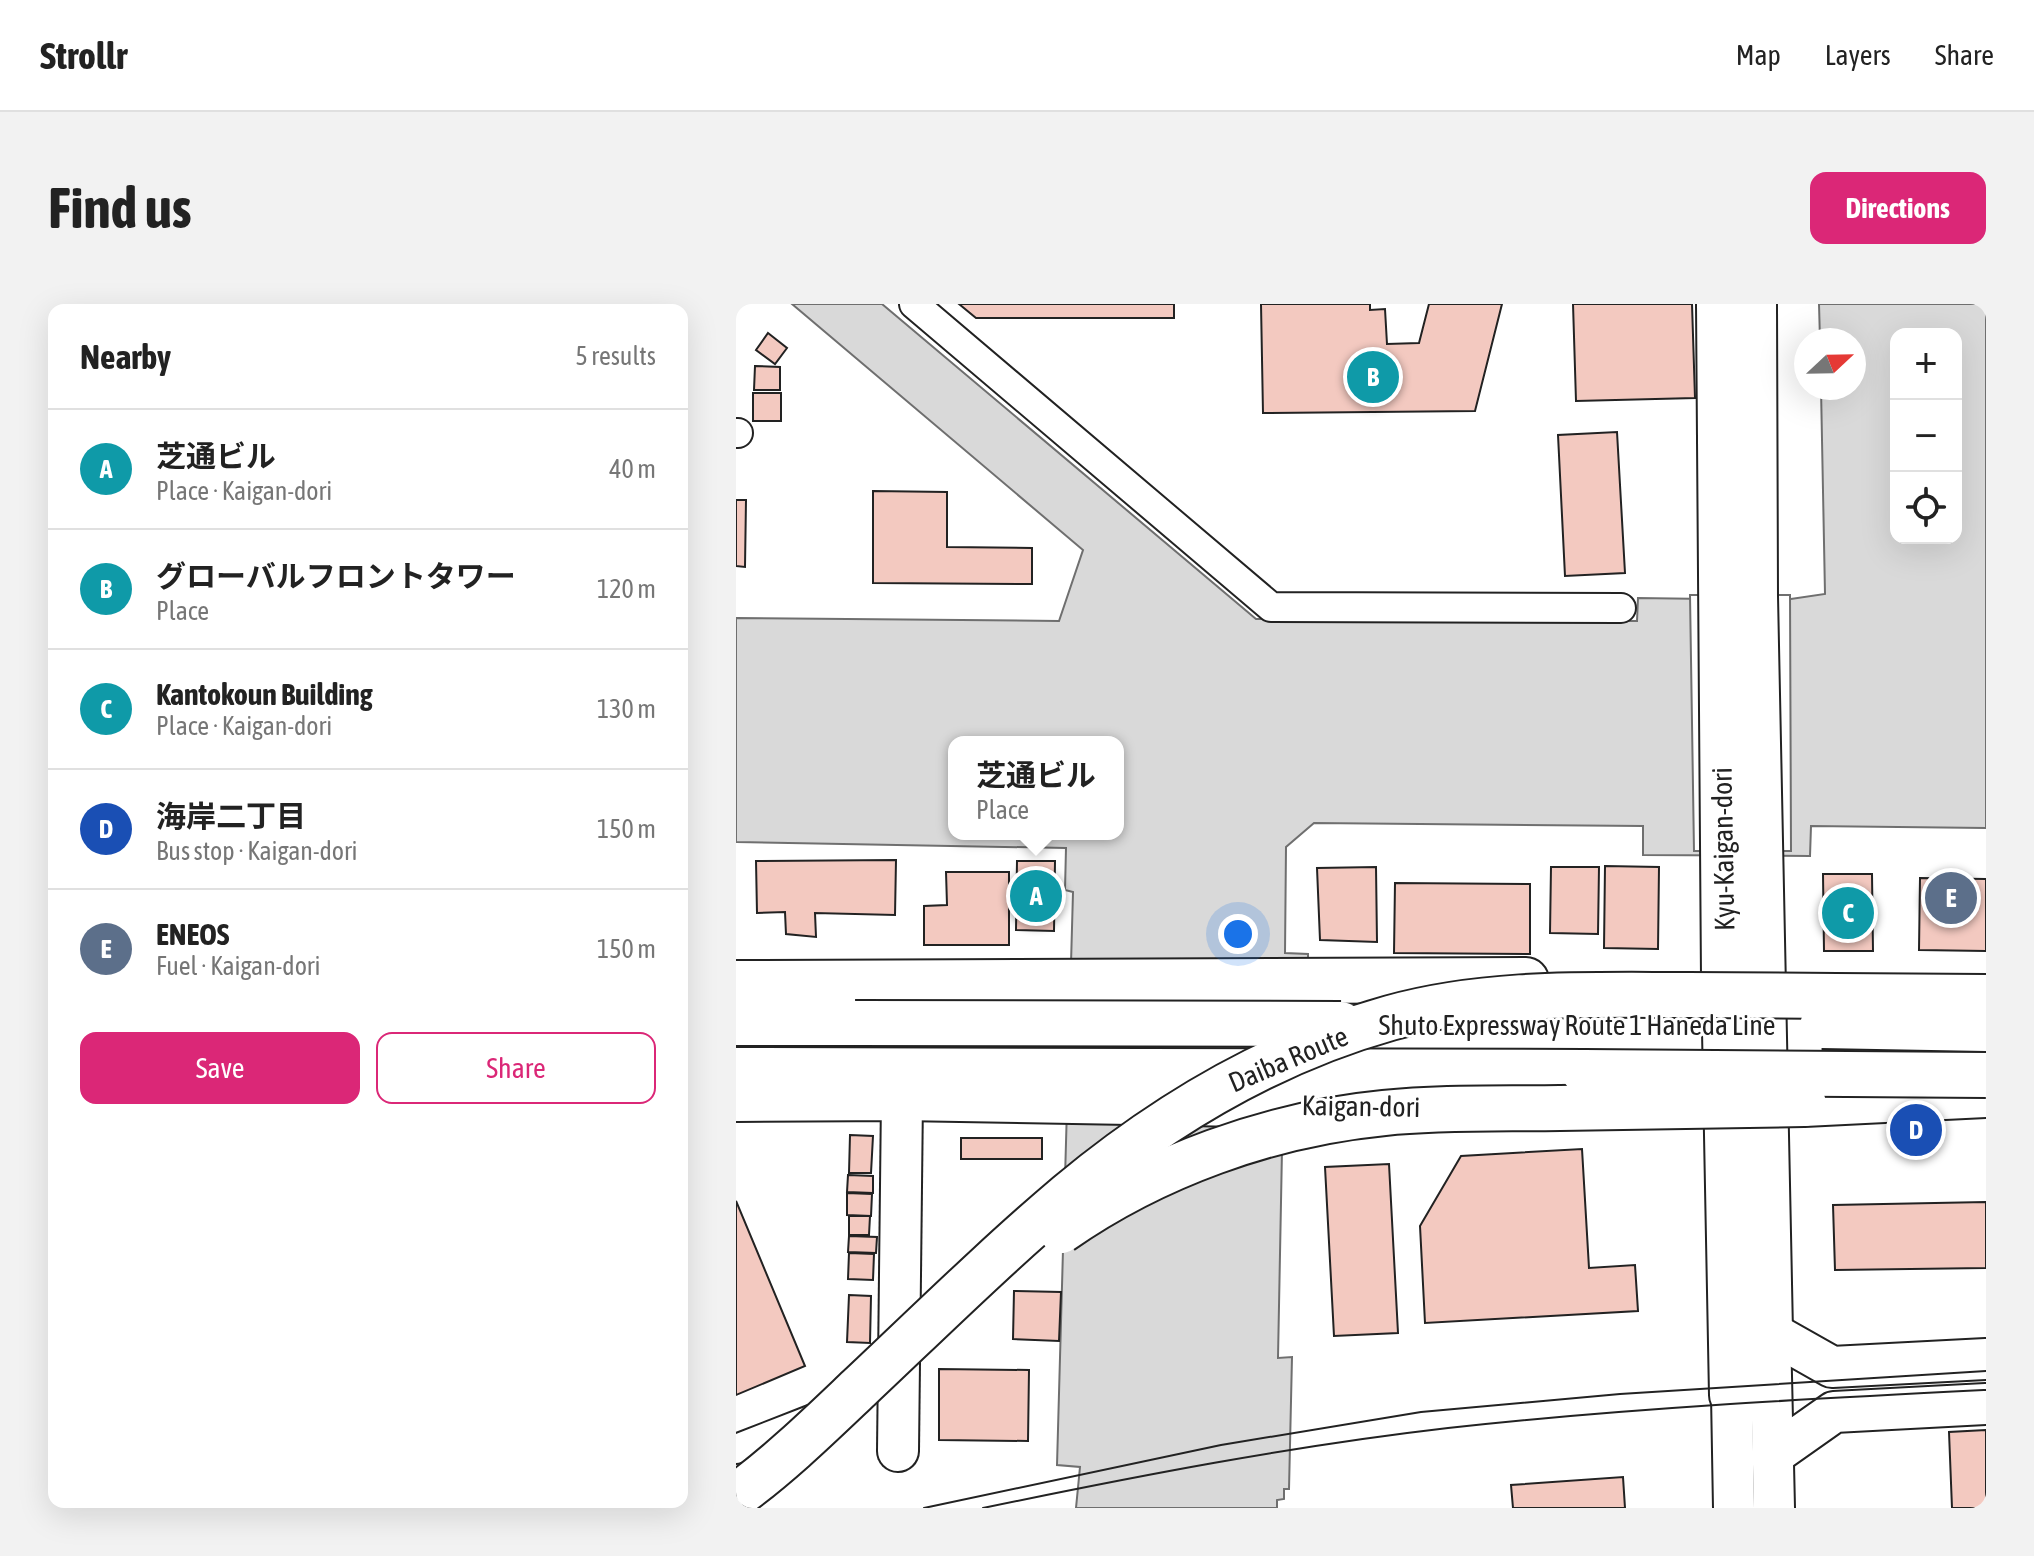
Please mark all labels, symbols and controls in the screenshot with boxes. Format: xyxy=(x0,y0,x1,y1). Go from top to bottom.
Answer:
text: Strollr xyxy=(40,34,127,77)
text: Map xyxy=(1736,39,1781,71)
text: Layers xyxy=(1825,39,1891,71)
text: Share xyxy=(1935,39,1994,71)
button: Directions xyxy=(1810,172,1986,244)
text: Find us xyxy=(48,176,192,240)
north arrow xyxy=(1794,328,1866,400)
map controls xyxy=(1890,328,1962,544)
button: + xyxy=(1890,328,1962,400)
text: Nearby xyxy=(80,337,171,376)
text: 5 results xyxy=(575,341,656,371)
pin: B xyxy=(1347,347,1399,407)
button: − xyxy=(1890,400,1962,472)
text: 芝通ビル xyxy=(156,439,276,473)
text: A xyxy=(100,454,112,484)
text: 40 m xyxy=(609,454,656,484)
button: locate xyxy=(1890,472,1962,544)
text: Place · Kaigan-dori xyxy=(156,476,332,506)
text: グローバルフロントタワー xyxy=(156,559,516,593)
text: B xyxy=(100,574,112,604)
text: 120 m xyxy=(597,574,656,604)
text: Place xyxy=(156,596,209,626)
text: Kantokoun Building xyxy=(156,677,373,711)
text: C xyxy=(100,694,112,724)
text: 130 m xyxy=(597,694,656,724)
text: Place · Kaigan-dori xyxy=(156,711,332,741)
popup xyxy=(948,736,1124,840)
text: 芝通ビル xyxy=(976,758,1096,792)
street label: Kyu-Kaigan-dori xyxy=(1706,767,1740,931)
text: Place xyxy=(976,795,1029,825)
text: 海岸二丁目 xyxy=(156,799,306,833)
text: D xyxy=(99,814,113,844)
text: 150 m xyxy=(597,814,656,844)
text: Bus stop · Kaigan-dori xyxy=(156,836,358,866)
pin: A xyxy=(1010,866,1062,926)
pin: E xyxy=(1925,868,1977,928)
pin: C xyxy=(1822,883,1874,943)
your location xyxy=(1218,914,1258,954)
text: ENEOS xyxy=(156,917,229,951)
text: E xyxy=(100,934,112,964)
text: 150 m xyxy=(597,934,656,964)
text: Fuel · Kaigan-dori xyxy=(156,951,321,981)
street label: Shuto Expressway Route 1 Haneda Line xyxy=(1379,1009,1775,1041)
street label: Daiba Route xyxy=(1224,1020,1352,1098)
button: Save xyxy=(80,1032,360,1104)
button: Share xyxy=(376,1032,656,1104)
street label: Kaigan-dori xyxy=(1301,1089,1421,1123)
pin: D xyxy=(1890,1100,1942,1160)

